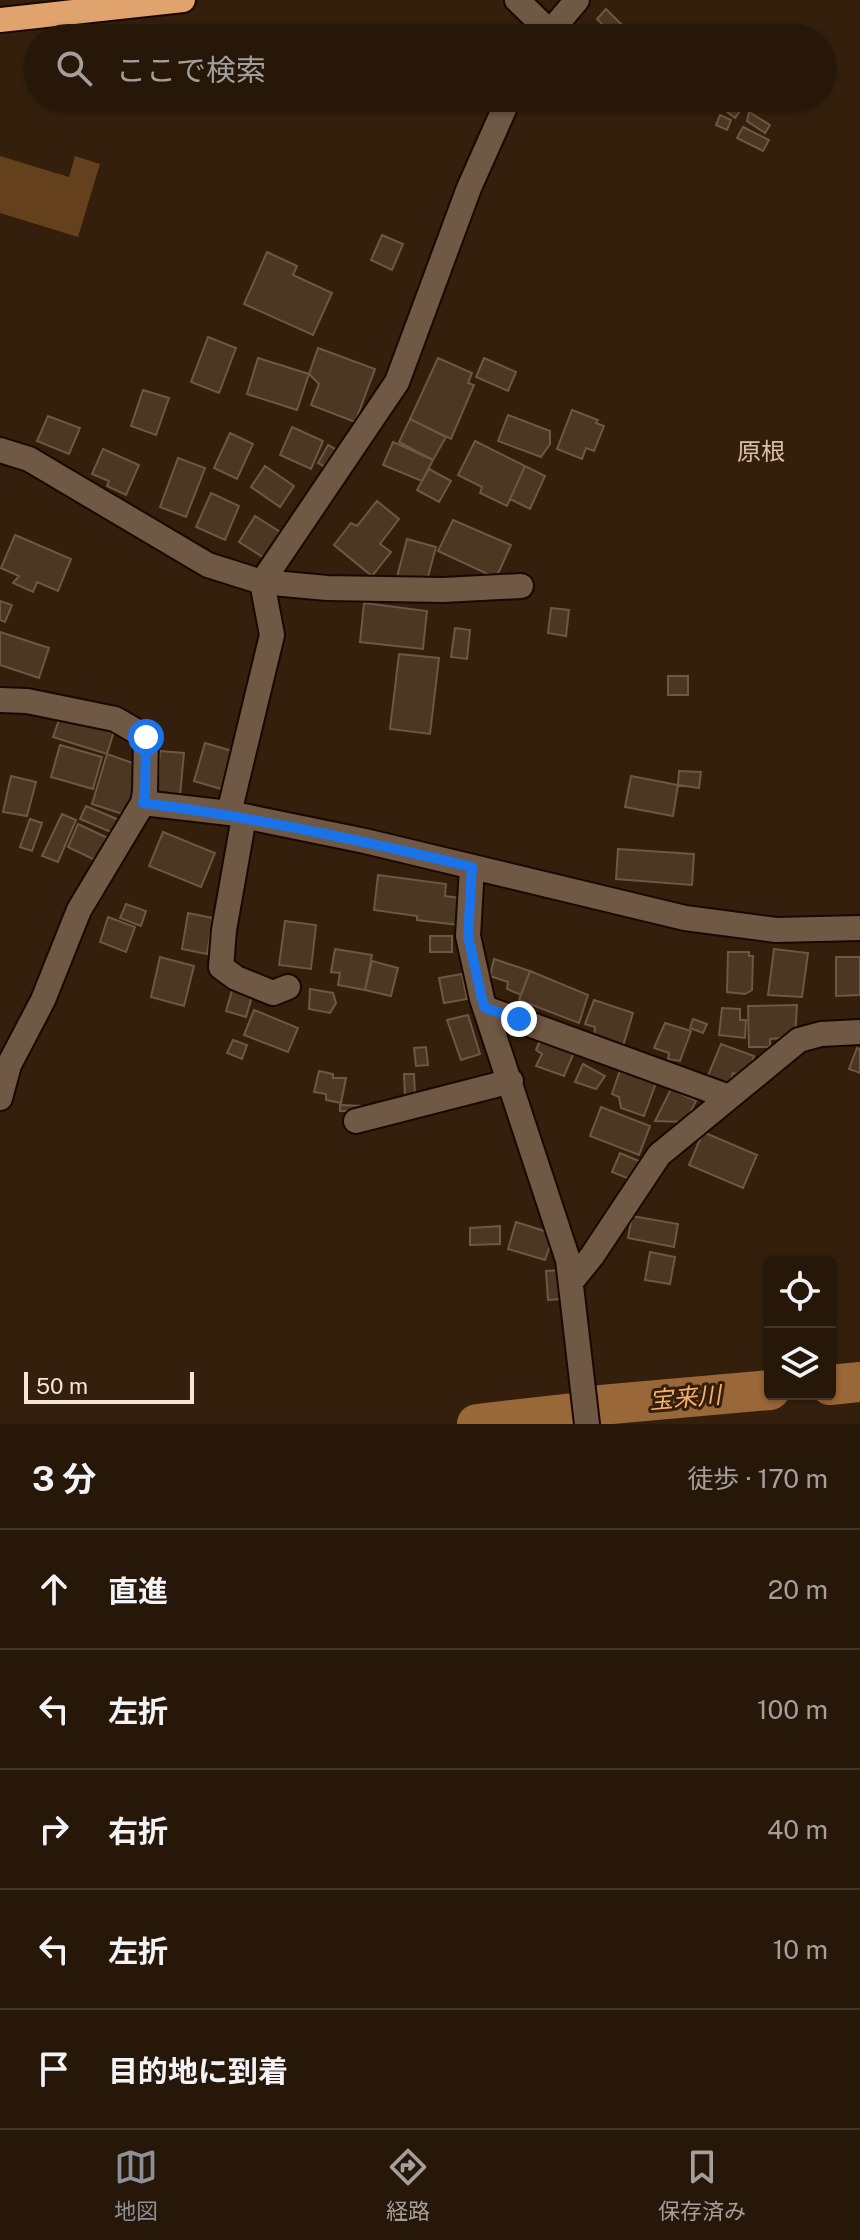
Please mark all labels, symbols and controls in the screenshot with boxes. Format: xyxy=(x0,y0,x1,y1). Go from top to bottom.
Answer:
search box xyxy=(24,24,836,112)
icon: search xyxy=(52,46,96,90)
text: ここで検索 xyxy=(116,52,266,88)
district label: 原根 xyxy=(737,437,785,465)
route start xyxy=(128,719,164,755)
route end xyxy=(501,1001,537,1037)
map controls xyxy=(764,1256,836,1400)
button: locate xyxy=(764,1256,836,1328)
button: layers xyxy=(764,1328,836,1400)
scale bar xyxy=(24,1368,194,1404)
text: 50 m xyxy=(36,1373,88,1399)
water label: 宝来川 xyxy=(648,1380,725,1414)
text: 3 分 xyxy=(32,1459,96,1499)
text: 徒歩 · 170 m xyxy=(687,1463,828,1494)
icon: ahead xyxy=(32,1567,76,1611)
text: 直進 xyxy=(108,1573,168,1609)
text: 20 m xyxy=(768,1574,828,1605)
icon: left xyxy=(32,1687,76,1731)
text: 左折 xyxy=(108,1693,168,1729)
text: 100 m xyxy=(757,1694,828,1725)
icon: right xyxy=(32,1807,76,1851)
text: 右折 xyxy=(108,1813,168,1849)
text: 40 m xyxy=(767,1814,828,1845)
icon: left xyxy=(32,1927,76,1971)
text: 左折 xyxy=(108,1933,168,1969)
text: 10 m xyxy=(773,1934,828,1965)
icon: arrive xyxy=(32,2047,76,2091)
text: 目的地に到着 xyxy=(108,2053,288,2089)
tab: 地図 xyxy=(114,2145,158,2225)
tab: 経路 xyxy=(386,2145,430,2225)
tab: 保存済み xyxy=(658,2145,746,2225)

